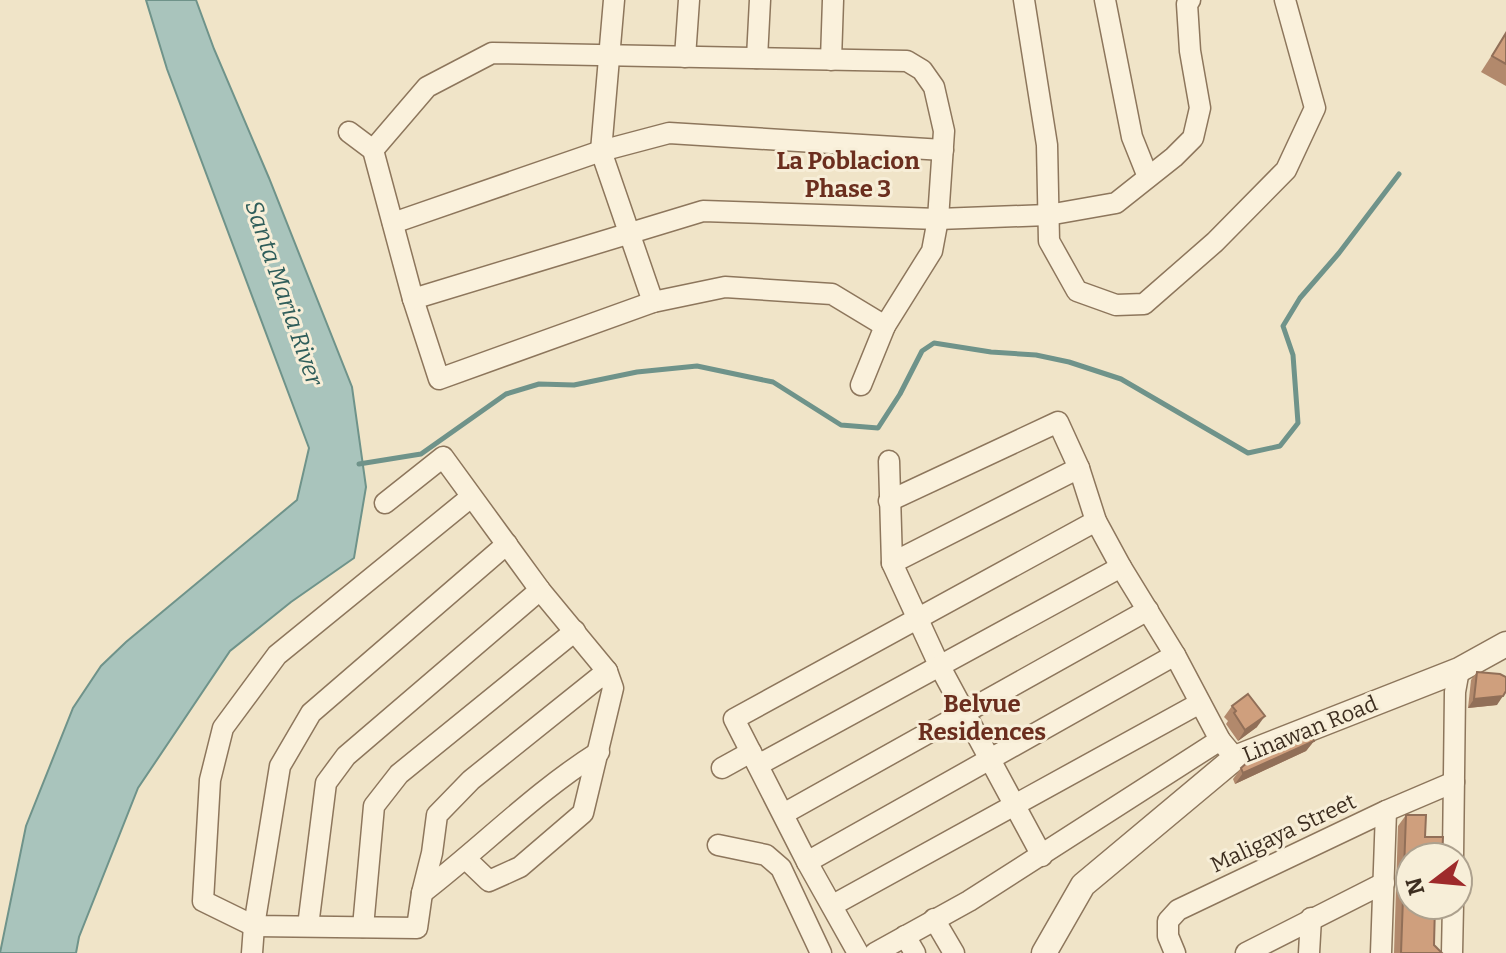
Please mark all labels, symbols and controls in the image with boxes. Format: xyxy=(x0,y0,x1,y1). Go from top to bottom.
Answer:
district label: La Poblacion Phase 3 xyxy=(776,147,920,203)
water label: Santa Maria River xyxy=(239,197,329,390)
district label: Belvue Residences xyxy=(918,690,1046,746)
street label: Linawan Road xyxy=(1239,690,1381,768)
street label: Maligaya Street xyxy=(1206,788,1360,878)
north arrow xyxy=(1394,841,1474,921)
text: N xyxy=(1400,874,1431,898)

